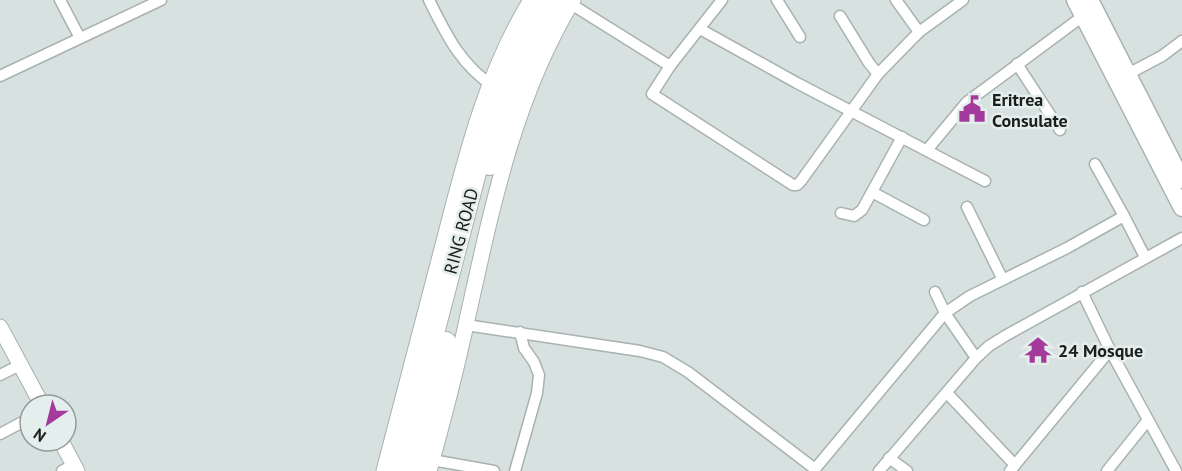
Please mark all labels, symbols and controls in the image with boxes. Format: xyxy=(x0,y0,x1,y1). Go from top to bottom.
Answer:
place label: Eritrea Consulate xyxy=(992,88,1068,132)
public building icon: Eritrea Consulate xyxy=(957,94,987,124)
street label: RING ROAD xyxy=(439,186,483,276)
temple icon: 24 Mosque xyxy=(1023,335,1053,365)
place label: 24 Mosque xyxy=(1058,339,1143,362)
north arrow xyxy=(18,393,78,453)
text: N xyxy=(29,424,49,446)

